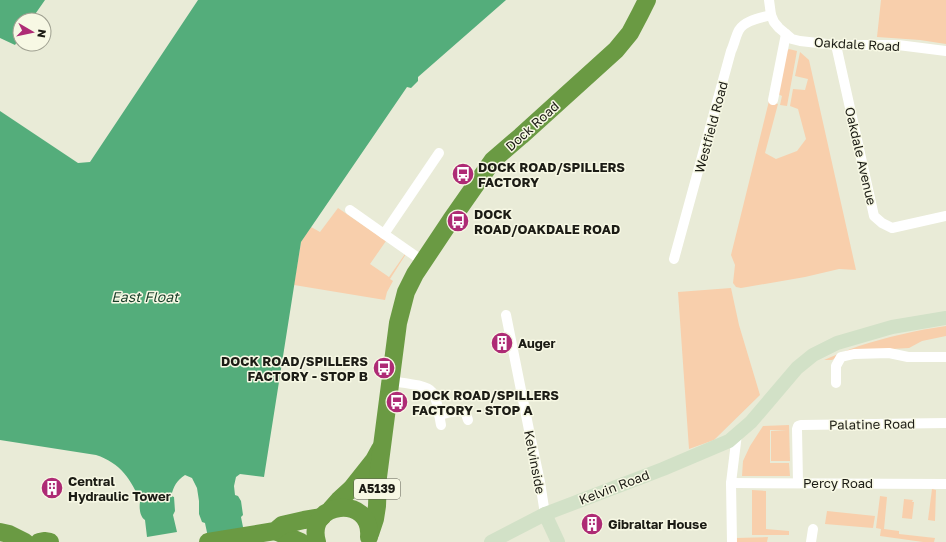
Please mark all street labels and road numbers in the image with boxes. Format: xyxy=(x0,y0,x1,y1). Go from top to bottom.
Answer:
street label: Oakdale Road xyxy=(814,34,900,54)
street label: Westfield Road xyxy=(691,79,731,175)
street label: Dock Road xyxy=(502,98,562,154)
street label: Oakdale Avenue xyxy=(842,105,880,207)
street label: Palatine Road xyxy=(829,415,915,433)
street label: Kelvinside xyxy=(521,429,549,495)
street label: Kelvin Road xyxy=(577,466,651,508)
street label: Percy Road xyxy=(803,475,873,491)
road number: A5139 xyxy=(354,479,400,499)

